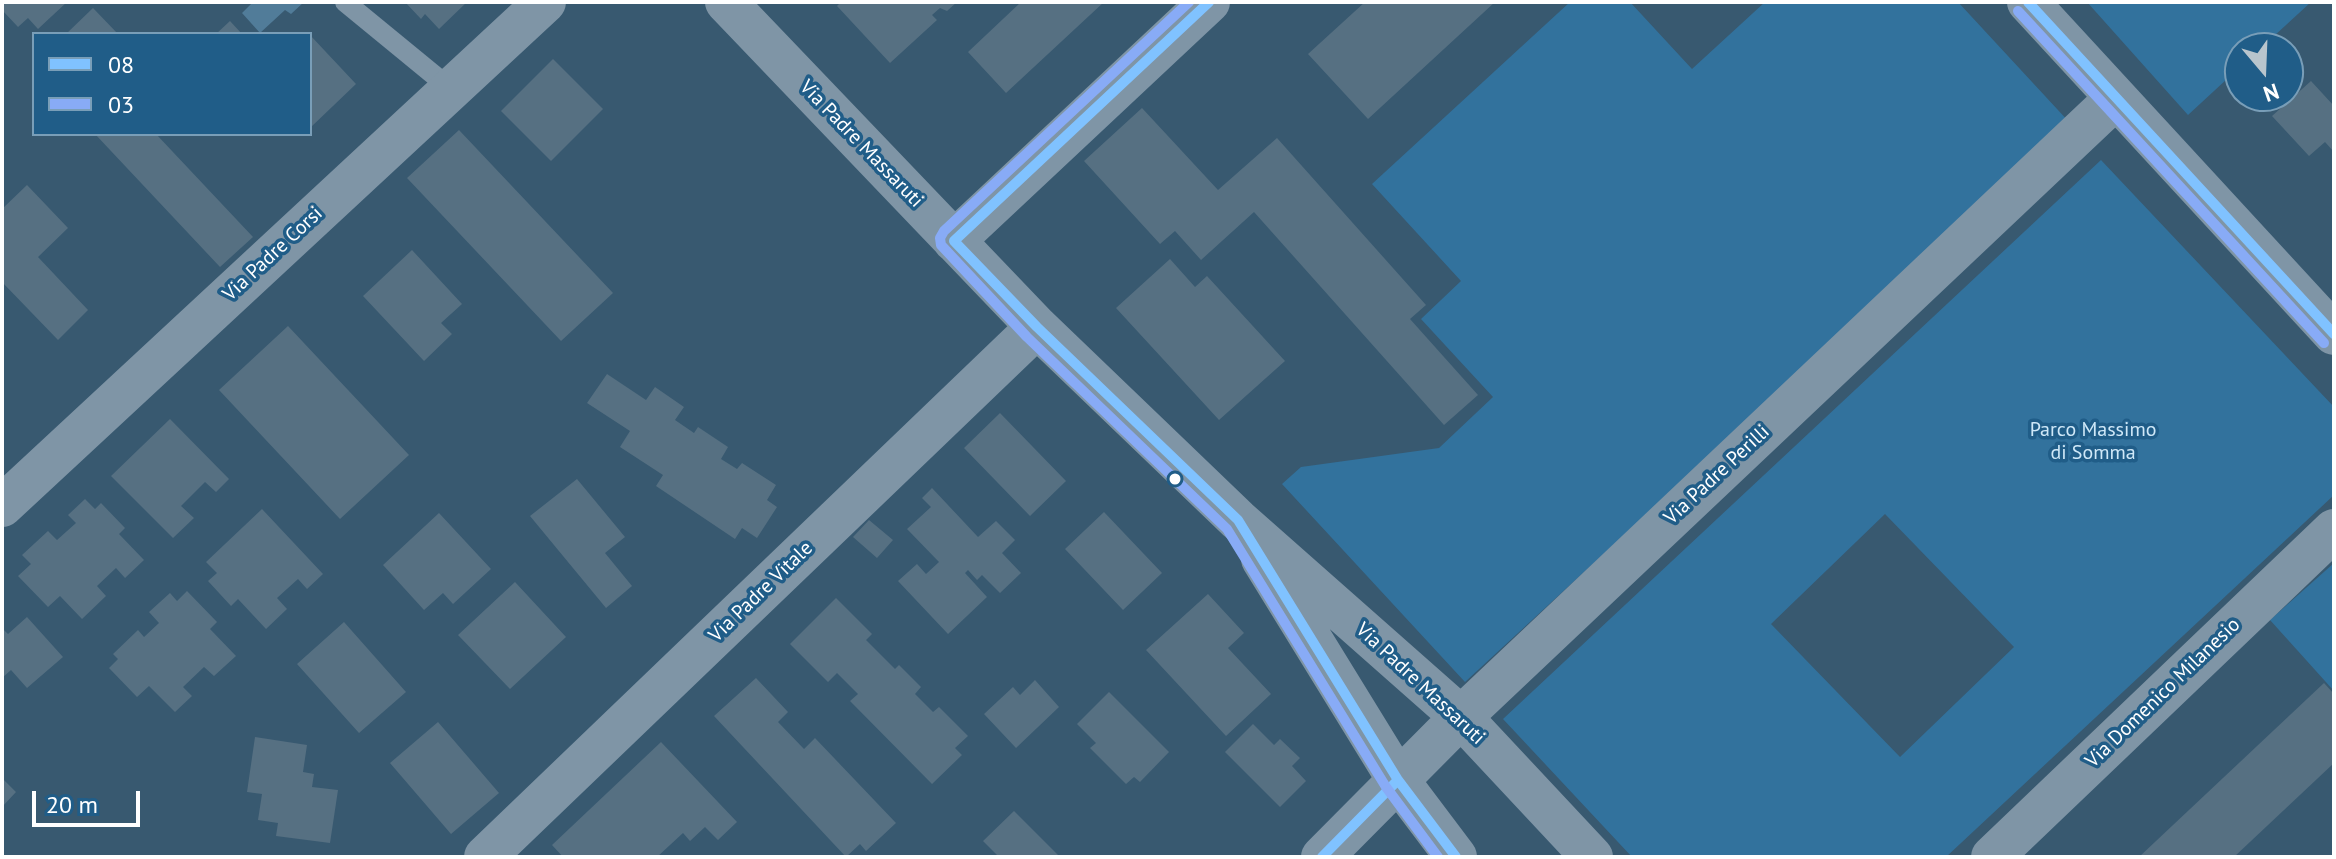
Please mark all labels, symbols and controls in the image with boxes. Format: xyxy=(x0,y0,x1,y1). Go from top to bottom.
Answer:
legend xyxy=(32,32,312,136)
north arrow xyxy=(2224,32,2304,112)
text: 08 xyxy=(108,49,134,80)
street label: Via Padre Massaruti xyxy=(794,75,928,213)
text: N xyxy=(2260,77,2283,108)
text: 03 xyxy=(108,89,134,120)
street label: Via Padre Corsi xyxy=(218,202,328,306)
park label: Parco Massimo di Somma xyxy=(2030,418,2156,465)
street label: Via Padre Perilli xyxy=(1659,420,1775,530)
unlabelled marker xyxy=(1167,471,1183,487)
street label: Via Padre Vitale xyxy=(704,537,818,647)
street label: Via Domenico Milanesio xyxy=(2081,613,2245,773)
street label: Via Padre Massaruti xyxy=(1351,618,1489,750)
scale bar xyxy=(36,775,144,825)
text: 20 m xyxy=(46,789,98,820)

